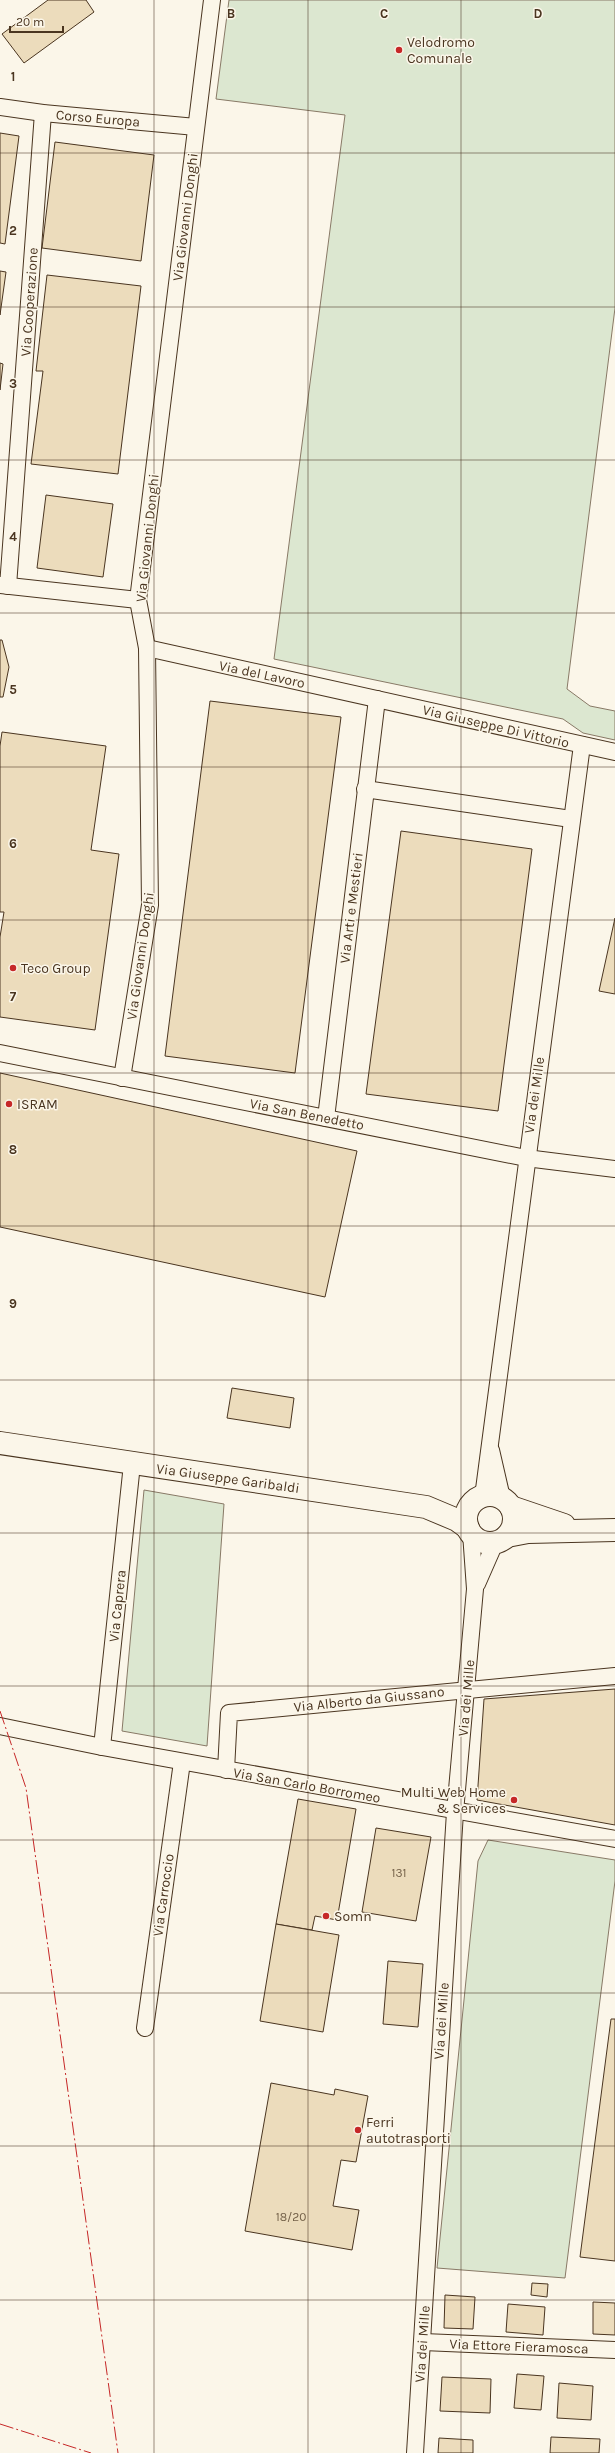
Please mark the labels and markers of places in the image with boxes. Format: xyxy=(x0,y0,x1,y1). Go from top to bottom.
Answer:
place label: Velodromo Comunale xyxy=(407,34,475,67)
marker: Velodromo Comunale xyxy=(394,45,404,55)
place label: Teco Group xyxy=(21,960,91,977)
marker: Teco Group xyxy=(8,963,18,973)
place label: ISRAM xyxy=(17,1096,58,1113)
marker: ISRAM xyxy=(4,1099,14,1109)
place label: Multi Web Home & Services xyxy=(401,1784,506,1817)
marker: Multi Web Home & Services xyxy=(509,1795,519,1805)
place label: Somn xyxy=(334,1908,372,1925)
marker: Somn xyxy=(321,1911,331,1921)
place label: Ferri autotrasporti xyxy=(366,2114,451,2147)
marker: Ferri autotrasporti xyxy=(353,2125,363,2135)

